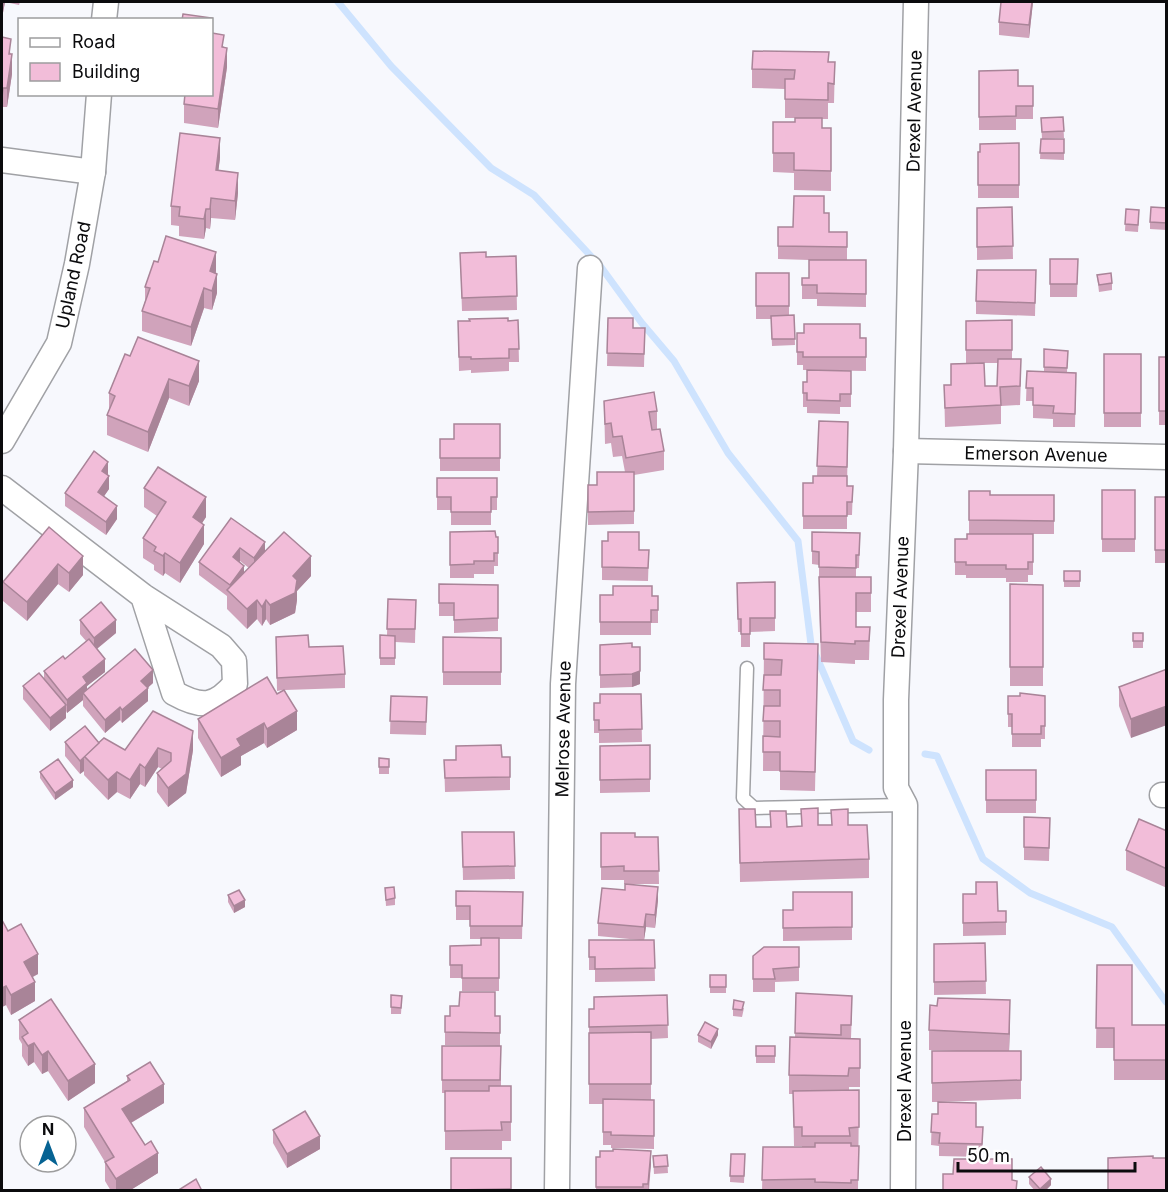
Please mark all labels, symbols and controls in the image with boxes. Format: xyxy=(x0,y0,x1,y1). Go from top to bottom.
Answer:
legend xyxy=(18,18,213,96)
text: Road xyxy=(72,31,115,52)
street label: Drexel Avenue xyxy=(902,50,926,172)
text: Building xyxy=(72,61,140,82)
street label: Upland Road xyxy=(51,219,95,331)
street label: Emerson Avenue xyxy=(964,442,1108,466)
street label: Drexel Avenue xyxy=(887,536,913,658)
street label: Melrose Avenue xyxy=(551,660,575,798)
street label: Drexel Avenue xyxy=(894,1020,915,1142)
north arrow xyxy=(18,1114,78,1174)
text: N xyxy=(42,1119,54,1139)
scale bar xyxy=(958,1135,1135,1173)
text: 50 m xyxy=(967,1145,1010,1166)

